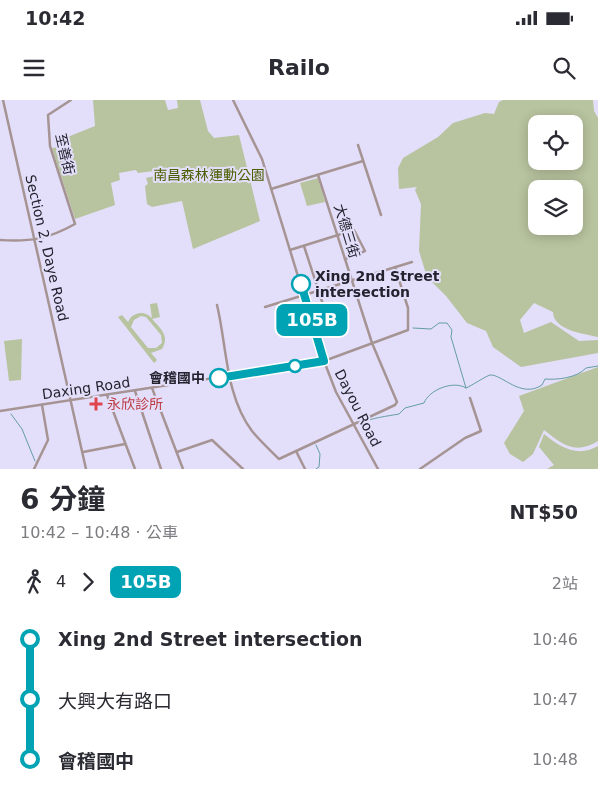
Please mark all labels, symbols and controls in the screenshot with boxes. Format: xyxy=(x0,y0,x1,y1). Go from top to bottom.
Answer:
text: 10:42 xyxy=(25,7,85,29)
icon: menu xyxy=(20,54,48,82)
icon: search xyxy=(550,54,578,82)
text: Railo xyxy=(268,55,330,80)
map controls xyxy=(528,115,583,235)
button: locate xyxy=(528,115,583,170)
street label: 至善街 xyxy=(52,132,78,176)
park label: 南昌森林運動公園 xyxy=(153,167,265,183)
street label: Section 2, Daye Road xyxy=(22,173,72,323)
button: layers xyxy=(528,180,583,235)
street label: 大德三街 xyxy=(331,202,363,260)
place label: Xing 2nd Street intersection xyxy=(315,268,440,300)
marker: Xing 2nd Street intersection xyxy=(291,274,311,294)
line badge: 105B xyxy=(277,304,347,336)
text: 105B xyxy=(286,309,338,330)
unlabelled marker xyxy=(288,359,302,373)
street label: Dayou Road xyxy=(332,367,384,449)
marker: 會稽國中 xyxy=(209,368,229,388)
place label: 會稽國中 xyxy=(149,370,205,386)
street label: Daxing Road xyxy=(41,374,131,402)
place label: 永欣診所 xyxy=(107,396,163,412)
marker: 永欣診所 xyxy=(89,397,103,411)
text: 6 分鐘 xyxy=(20,483,105,516)
text: NT$50 xyxy=(509,501,578,523)
text: 10:42 – 10:48 · 公車 xyxy=(20,523,178,542)
icon: walk xyxy=(20,568,48,596)
icon: forward xyxy=(74,568,102,596)
text: 105B xyxy=(120,571,171,592)
text: 4 xyxy=(56,572,66,591)
text: 2站 xyxy=(552,574,578,593)
text: Xing 2nd Street intersection xyxy=(58,628,362,650)
text: 10:46 xyxy=(532,630,578,649)
text: 大興大有路口 xyxy=(58,690,172,712)
text: 10:47 xyxy=(532,690,578,709)
text: 會稽國中 xyxy=(58,750,134,772)
text: 10:48 xyxy=(532,750,578,769)

